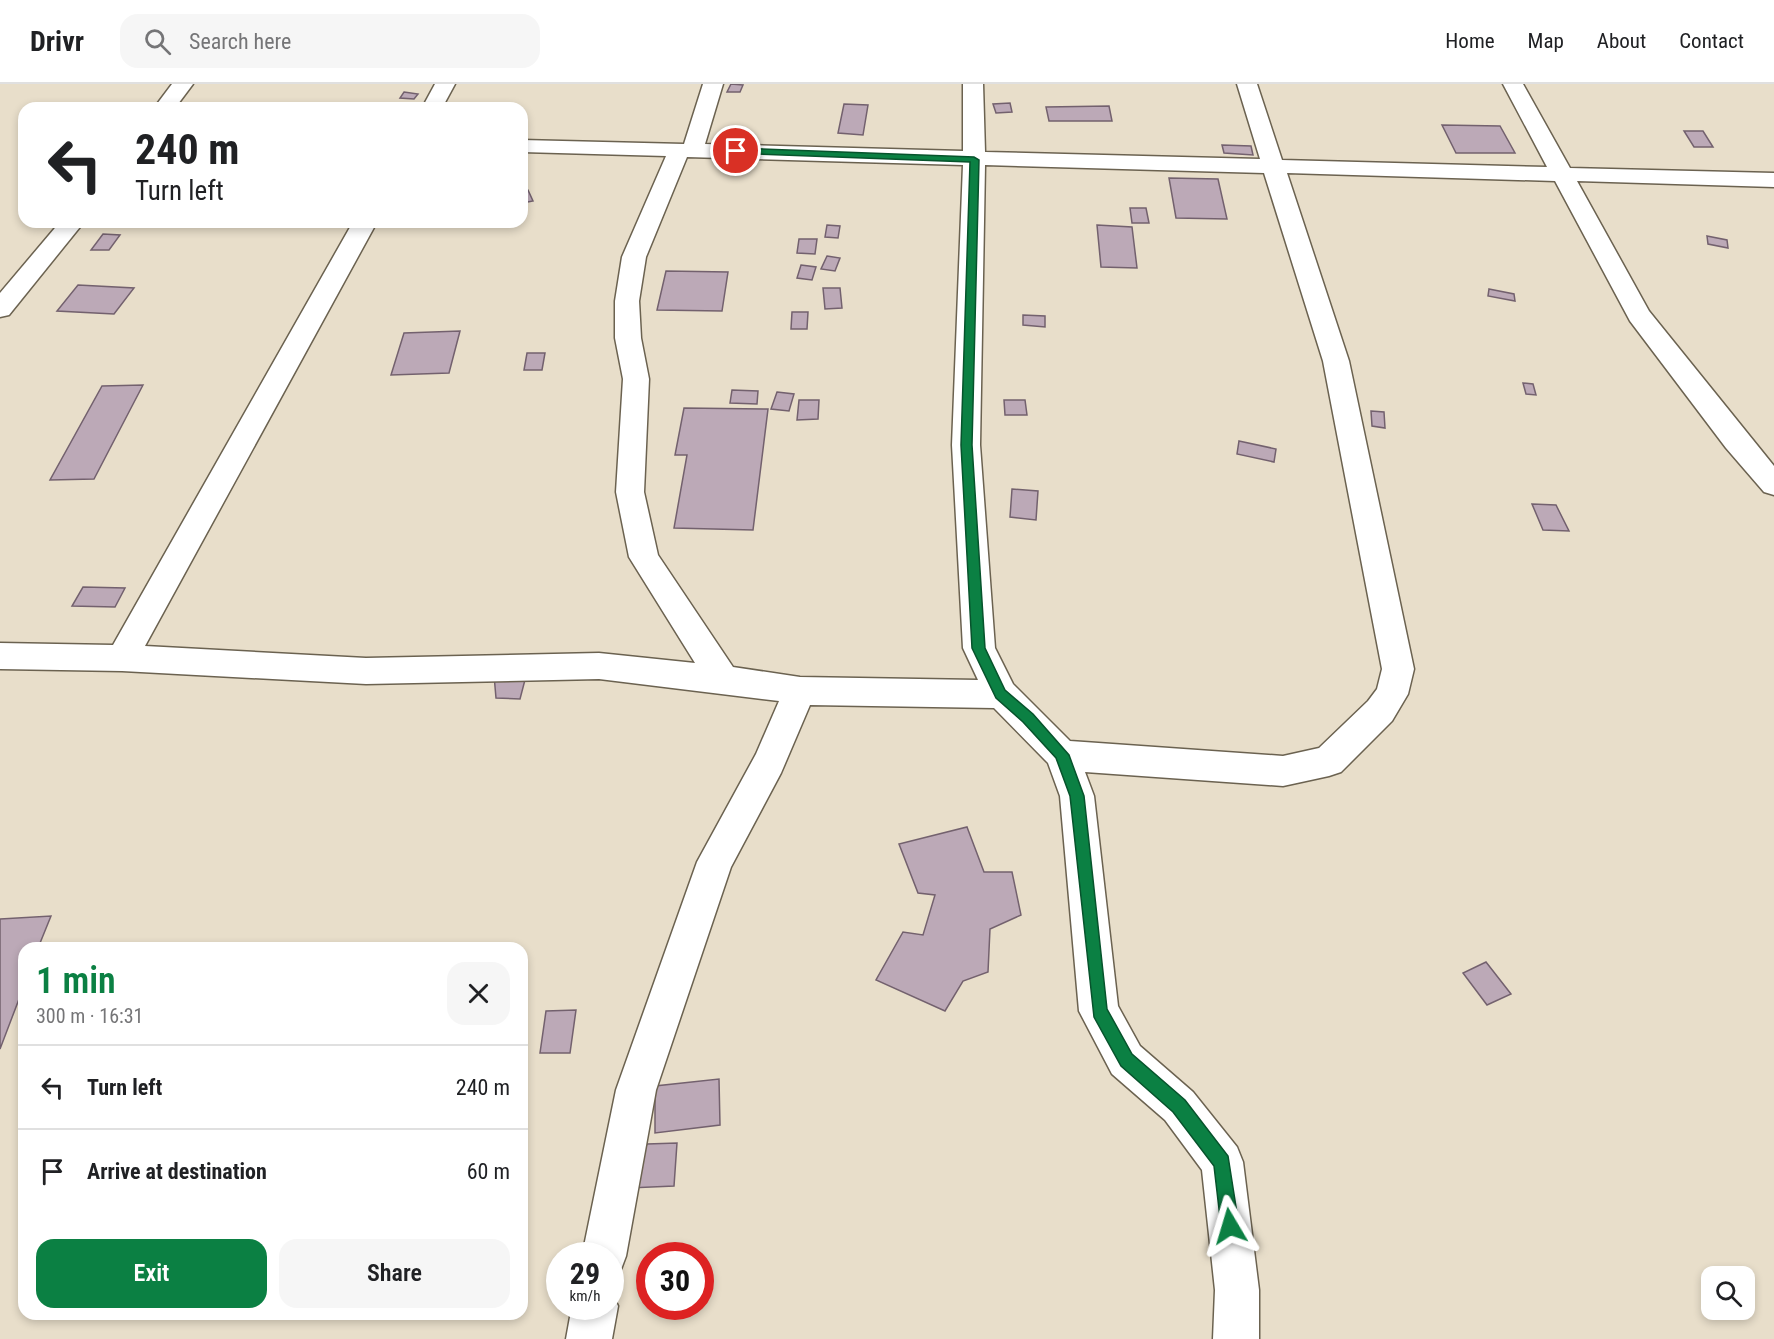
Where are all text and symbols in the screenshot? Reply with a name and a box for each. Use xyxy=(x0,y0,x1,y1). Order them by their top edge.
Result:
search box xyxy=(120,14,540,68)
text: Drivr xyxy=(30,25,84,58)
icon: search xyxy=(141,25,174,58)
text: Search here xyxy=(189,29,291,54)
text: Home xyxy=(1445,29,1495,53)
text: Map xyxy=(1528,29,1564,53)
text: About xyxy=(1597,29,1646,53)
text: Contact xyxy=(1679,29,1744,53)
text: 240 m xyxy=(135,125,240,174)
pin xyxy=(710,125,761,176)
icon: left xyxy=(36,126,114,204)
icon: arrive xyxy=(719,134,752,167)
text: Turn left xyxy=(135,175,224,207)
text: 1 min xyxy=(36,960,116,1002)
button: close xyxy=(447,962,510,1025)
text: 300 m · 16:31 xyxy=(36,1004,143,1028)
icon: left xyxy=(36,1071,69,1104)
text: Turn left xyxy=(87,1075,162,1100)
text: 240 m xyxy=(456,1075,510,1100)
icon: arrive xyxy=(36,1155,69,1188)
text: Arrive at destination xyxy=(87,1159,267,1184)
text: 60 m xyxy=(467,1159,510,1184)
position arrow xyxy=(1198,1194,1262,1258)
button: Exit xyxy=(36,1239,267,1308)
button: Share xyxy=(279,1239,510,1308)
speed limit sign: 30 xyxy=(636,1242,714,1320)
text: 29 xyxy=(570,1256,600,1291)
map controls xyxy=(1701,1266,1755,1320)
button: search xyxy=(1701,1266,1755,1320)
text: km/h xyxy=(570,1287,600,1305)

